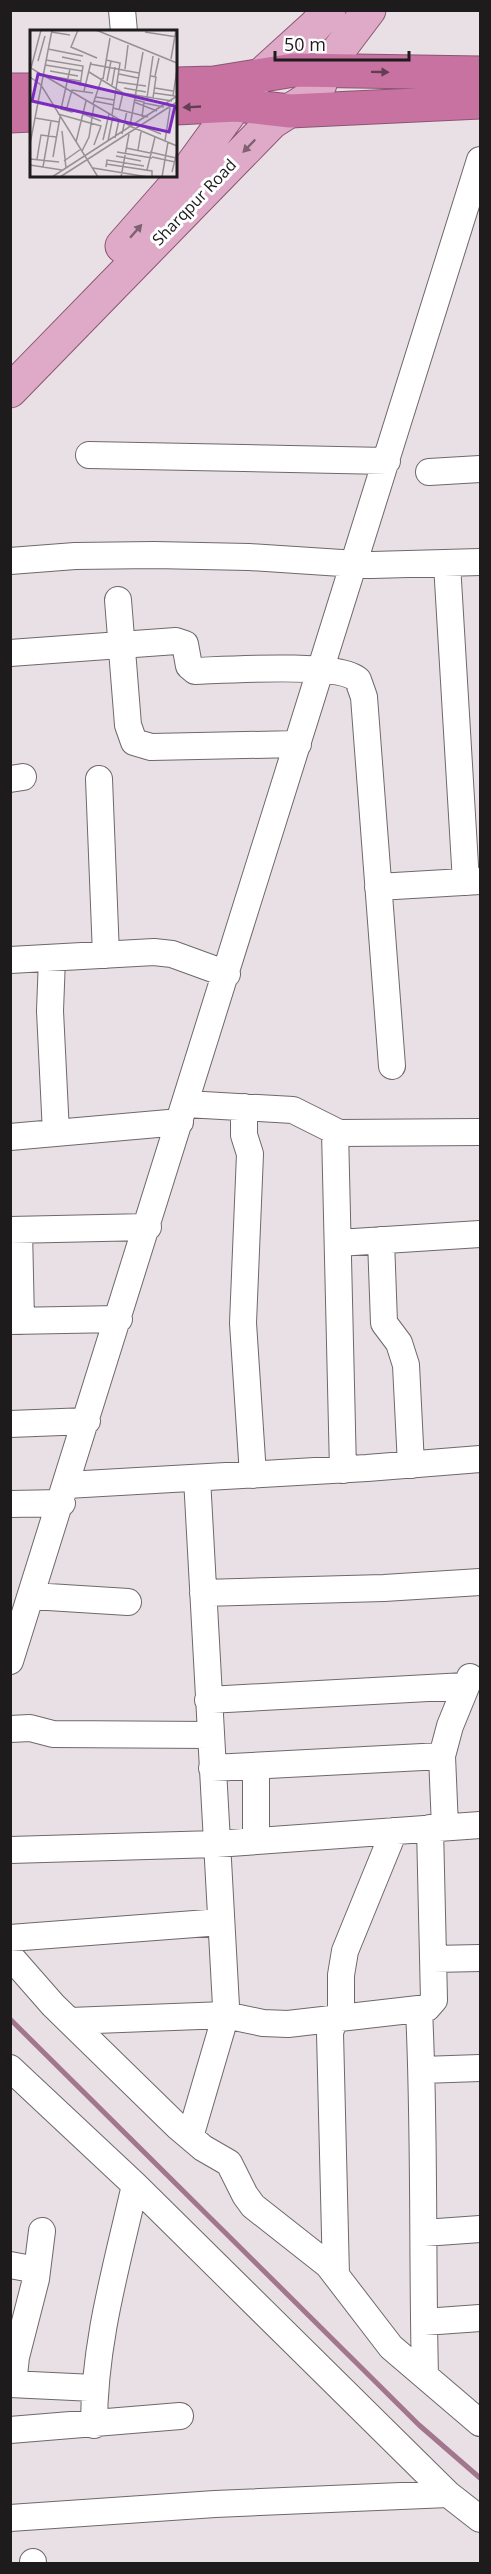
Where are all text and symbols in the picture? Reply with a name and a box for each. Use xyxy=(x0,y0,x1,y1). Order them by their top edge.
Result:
scale bar xyxy=(275,24,408,62)
inset map xyxy=(30,30,177,177)
text: 50 m xyxy=(284,32,326,56)
one-way arrow xyxy=(370,67,389,77)
one-way arrow xyxy=(182,102,201,111)
one-way arrow xyxy=(242,138,256,152)
street label: Sharqpur Road xyxy=(147,154,241,250)
one-way arrow xyxy=(129,224,142,239)

